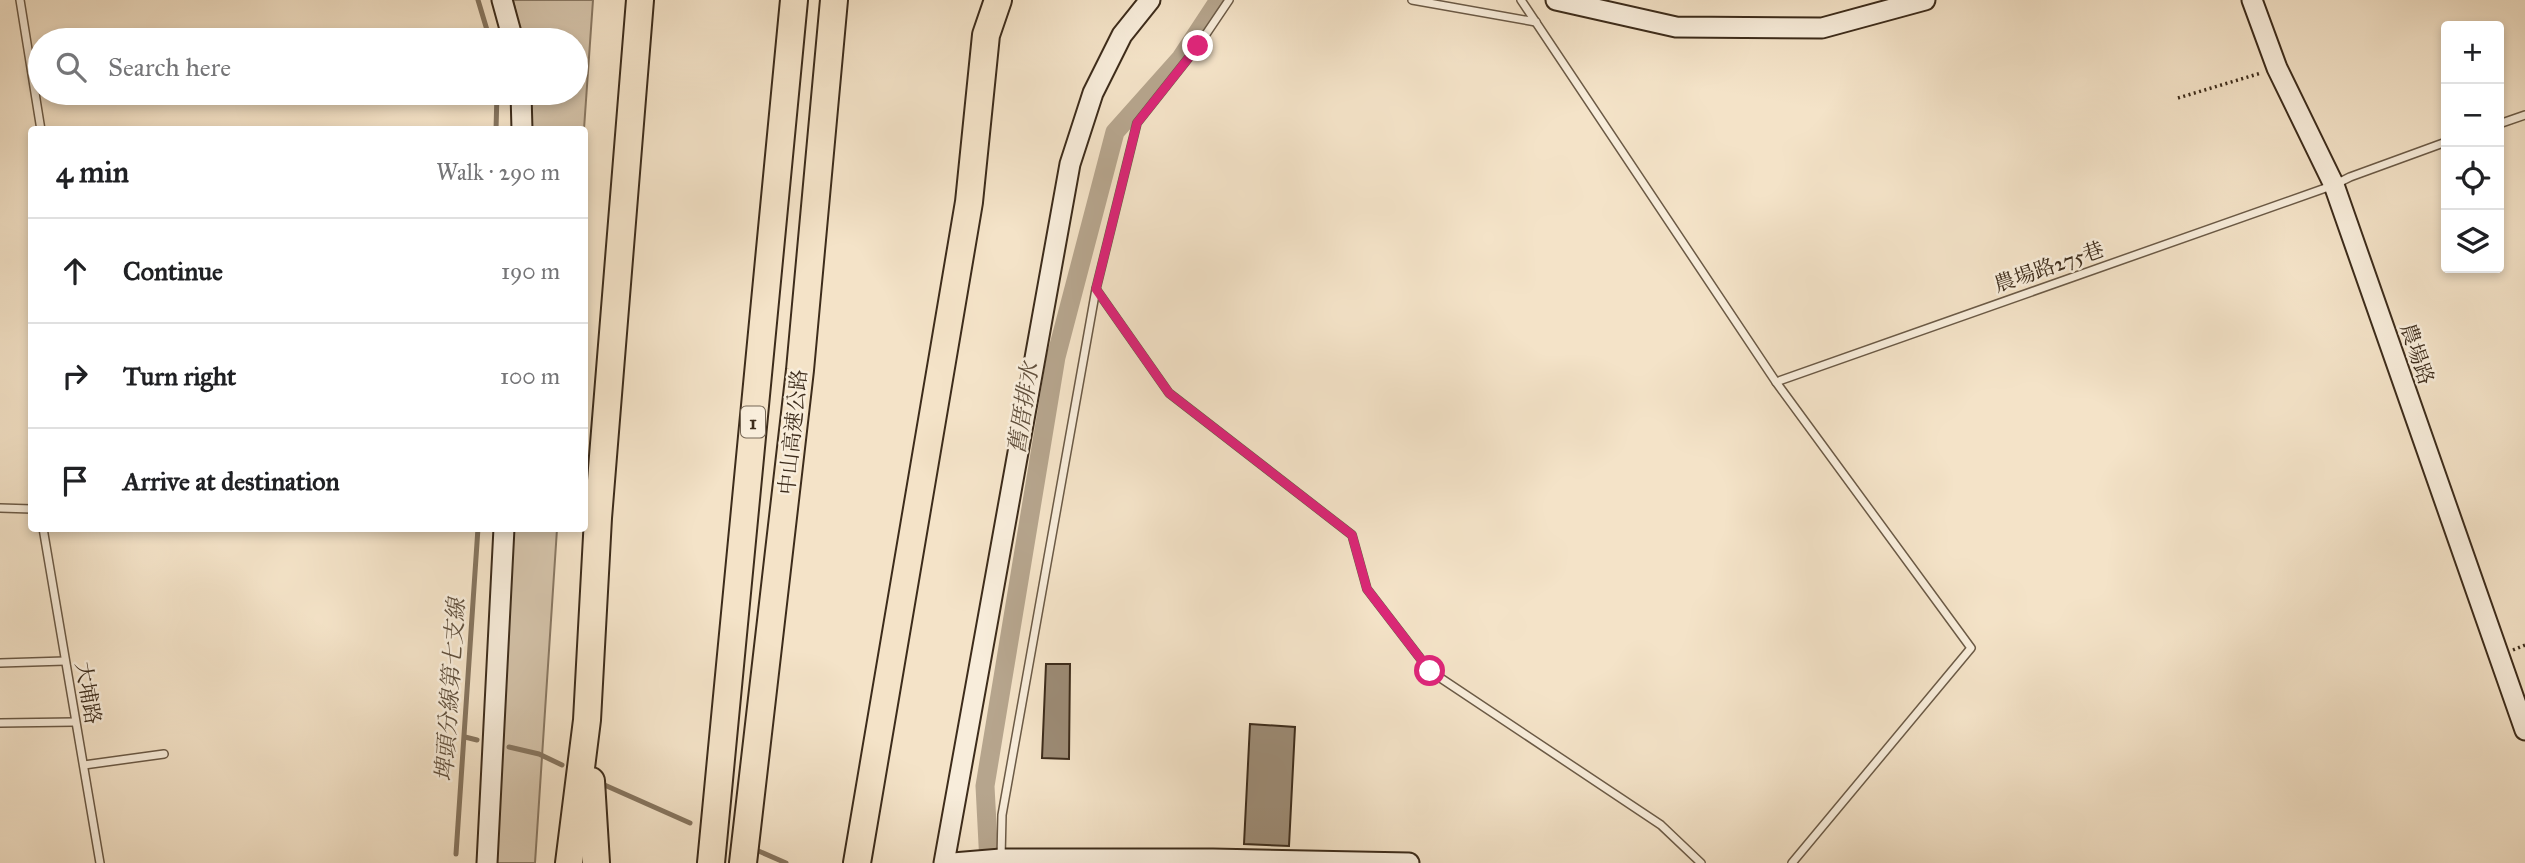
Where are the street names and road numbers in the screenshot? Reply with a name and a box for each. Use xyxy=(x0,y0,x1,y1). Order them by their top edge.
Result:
street label: 農場路275巷 xyxy=(1991,236,2107,298)
street label: 農場路 xyxy=(2394,320,2440,388)
street label: 中山高速公路 xyxy=(773,368,813,496)
road number: 1 xyxy=(741,406,765,438)
street label: 大埔路 xyxy=(70,660,106,726)

